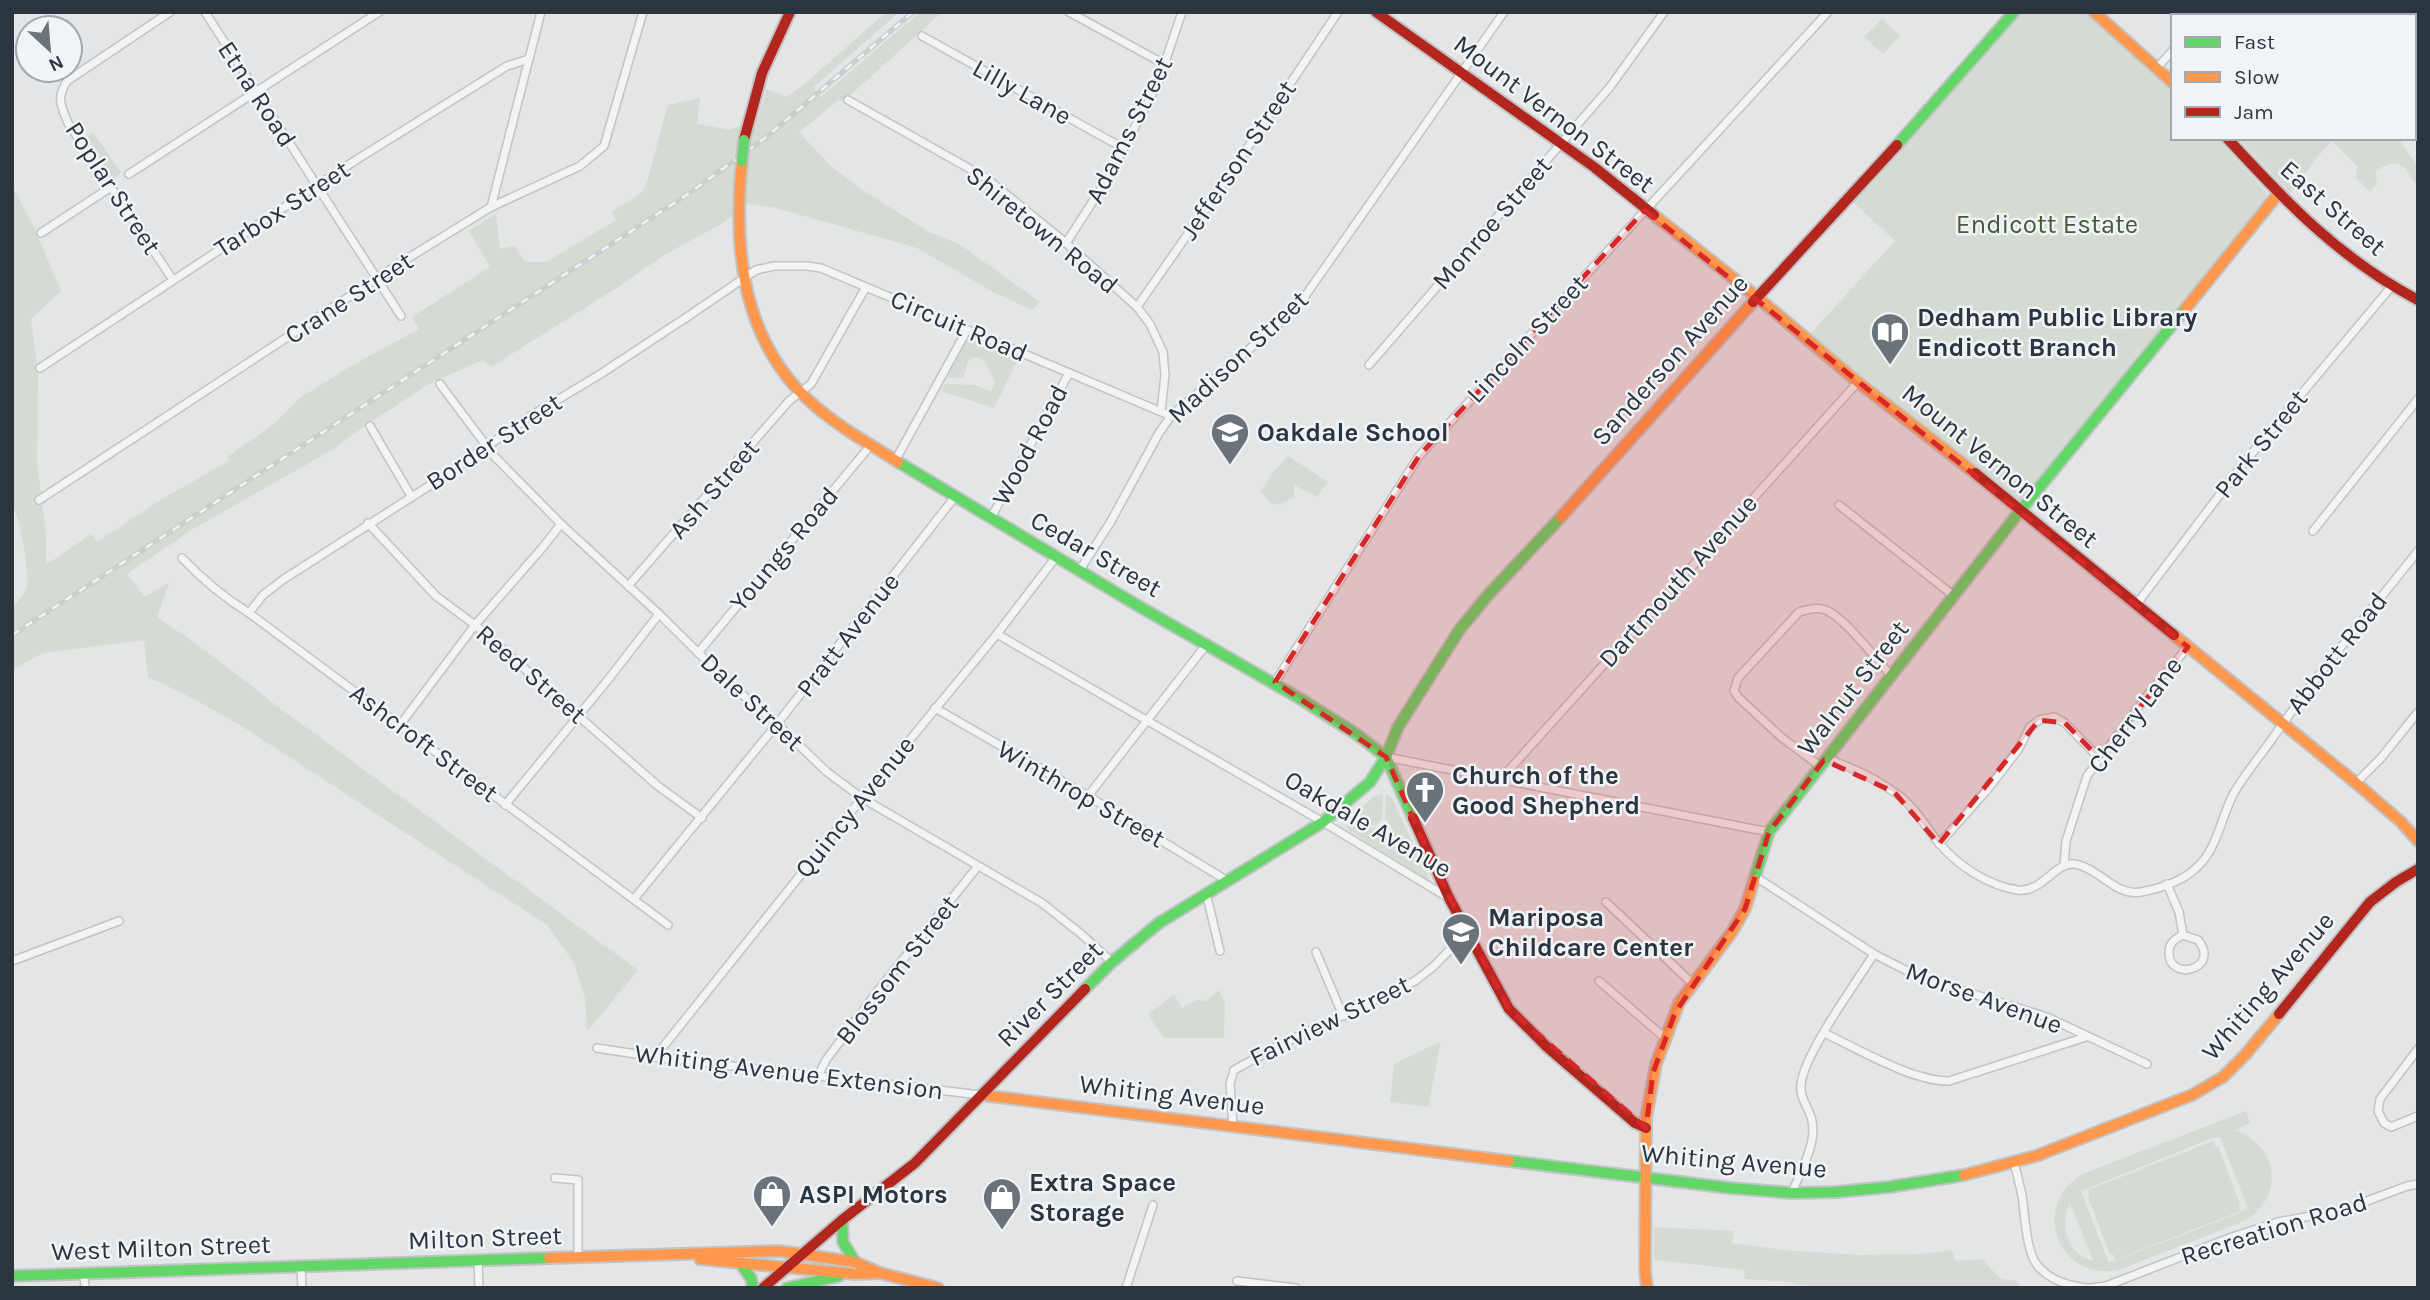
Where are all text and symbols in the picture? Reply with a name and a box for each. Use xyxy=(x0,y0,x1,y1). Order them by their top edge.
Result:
north arrow xyxy=(14,14,84,84)
legend xyxy=(2171,14,2416,140)
street label: Mount Vernon Street xyxy=(1448,28,1661,200)
text: Fast xyxy=(2234,30,2275,54)
street label: Etna Road xyxy=(211,35,303,153)
text: N xyxy=(45,51,67,76)
street label: Adams Street xyxy=(1079,51,1179,208)
street label: Lilly Lane xyxy=(967,52,1077,132)
text: Slow xyxy=(2234,65,2279,89)
street label: Jefferson Street xyxy=(1173,74,1303,246)
text: Jam xyxy=(2234,100,2274,124)
street label: Poplar Street xyxy=(59,116,168,261)
street label: Monroe Street xyxy=(1426,150,1558,296)
street label: Tarbox Street xyxy=(209,154,356,264)
street label: East Street xyxy=(2274,154,2392,262)
street label: Shiretown Road xyxy=(960,159,1124,301)
park label: Endicott Estate xyxy=(1956,209,2138,240)
street label: Crane Street xyxy=(279,245,419,351)
street label: Lincoln Street xyxy=(1460,268,1594,409)
street label: Sanderson Avenue xyxy=(1585,268,1755,452)
street label: Circuit Road xyxy=(886,283,1032,369)
street label: Madison Street xyxy=(1161,284,1315,430)
place label: Dedham Public Library Endicott Branch xyxy=(1917,302,2197,363)
library icon: Dedham Public Library Endicott Branch xyxy=(1869,311,1911,366)
street label: Mount Vernon Street xyxy=(1896,377,2104,555)
street label: Wood Road xyxy=(985,379,1075,511)
street label: Park Street xyxy=(2208,383,2314,504)
street label: Border Street xyxy=(420,387,568,497)
school or university icon: Oakdale School xyxy=(1209,411,1251,466)
place label: Oakdale School xyxy=(1257,417,1449,448)
street label: Ash Street xyxy=(662,433,766,545)
street label: Youngs Road xyxy=(723,481,845,617)
street label: Dartmouth Avenue xyxy=(1592,488,1764,674)
street label: Cedar Street xyxy=(1025,504,1167,604)
street label: Pratt Avenue xyxy=(790,567,906,703)
street label: Abbott Road xyxy=(2280,586,2394,720)
street label: Walnut Street xyxy=(1791,614,1915,762)
street label: Reed Street xyxy=(470,618,592,730)
street label: Dale Street xyxy=(694,646,810,758)
street label: Cherry Lane xyxy=(2081,651,2189,779)
street label: Ashcroft Street xyxy=(344,677,504,809)
street label: Quincy Avenue xyxy=(788,730,922,884)
street label: Winthrop Street xyxy=(992,733,1171,855)
place label: Church of the Good Shepherd xyxy=(1452,760,1640,821)
street label: Oakdale Avenue xyxy=(1279,764,1457,884)
church icon: Church of the Good Shepherd xyxy=(1404,769,1446,824)
street label: Blossom Street xyxy=(829,889,965,1051)
place label: Mariposa Childcare Center xyxy=(1488,902,1694,963)
street label: Whiting Avenue xyxy=(2195,906,2341,1066)
school or university icon: Mariposa Childcare Center xyxy=(1440,911,1482,966)
street label: River Street xyxy=(991,934,1110,1053)
street label: Morse Avenue xyxy=(1901,955,2067,1041)
street label: Fairview Street xyxy=(1245,969,1416,1073)
street label: Whiting Avenue Extension xyxy=(633,1038,945,1106)
street label: Whiting Avenue xyxy=(1078,1068,1266,1122)
street label: Whiting Avenue xyxy=(1640,1137,1828,1185)
place label: Extra Space Storage xyxy=(1029,1167,1176,1228)
shop icon: ASPI Motors xyxy=(751,1173,793,1228)
shop icon: Extra Space Storage xyxy=(981,1176,1023,1231)
place label: ASPI Motors xyxy=(799,1179,948,1210)
street label: Recreation Road xyxy=(2177,1186,2371,1272)
street label: Milton Street xyxy=(407,1220,563,1256)
street label: West Milton Street xyxy=(51,1229,272,1267)

